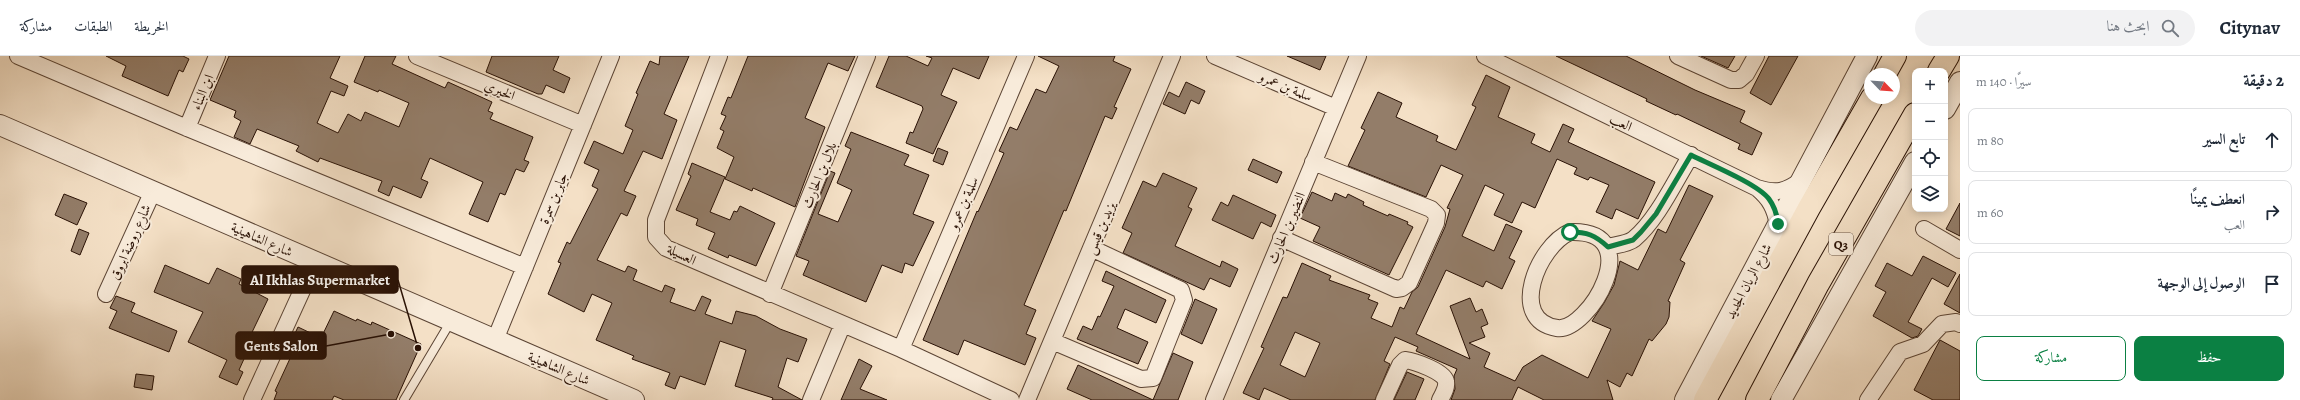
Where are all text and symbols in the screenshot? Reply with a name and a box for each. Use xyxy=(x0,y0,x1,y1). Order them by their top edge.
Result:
search box xyxy=(1915,10,2195,46)
text: Citynav xyxy=(2219,15,2280,41)
text: ابحث هنا xyxy=(2107,16,2149,36)
text: مشاركة xyxy=(20,17,52,36)
text: الطبقات xyxy=(74,17,112,36)
text: الخريطة xyxy=(134,17,168,36)
icon: search xyxy=(2159,17,2181,39)
street label: سلمة بن عمرو xyxy=(1254,66,1315,106)
north arrow xyxy=(1864,68,1900,104)
map controls xyxy=(1912,68,1948,212)
button: + xyxy=(1912,68,1948,104)
text: 2 دقيقة xyxy=(2243,69,2284,92)
street label: ابن البناء xyxy=(186,71,218,113)
text: سيرًا · 140 m xyxy=(1976,73,2032,90)
street label: الخيري xyxy=(481,76,518,107)
button: − xyxy=(1912,104,1948,140)
street label: العب xyxy=(1606,109,1635,136)
text: تابع السير xyxy=(2203,129,2245,149)
icon: ahead xyxy=(2261,129,2283,151)
text: 80 m xyxy=(1977,132,2004,149)
street label: بلال بن الحارث xyxy=(797,139,842,211)
button: locate xyxy=(1912,140,1948,176)
street label: جابر بن سمرة xyxy=(535,170,572,227)
street label: سلمة بن عمرو xyxy=(943,174,983,235)
button: layers xyxy=(1912,176,1948,212)
street label: النضير بن الحارث xyxy=(1263,189,1310,267)
text: انعطف يمينًا xyxy=(2190,189,2245,209)
street label: يزيد بن قيس xyxy=(1081,197,1121,257)
street label: شارع روضة ابروق xyxy=(105,201,157,284)
icon: right xyxy=(2261,201,2283,223)
text: 60 m xyxy=(1977,204,2003,221)
route end xyxy=(1769,215,1787,233)
text: العب xyxy=(2224,216,2245,233)
street label: شارع الشاهينية xyxy=(227,217,296,263)
route start xyxy=(1561,223,1579,241)
road number: Q3 xyxy=(1829,233,1853,255)
street label: العسيلة xyxy=(663,239,700,270)
street label: شارع الريان الجديد xyxy=(1721,240,1778,323)
callout: Al Ikhlas Supermarket xyxy=(242,266,398,293)
text: Al Ikhlas Supermarket xyxy=(249,270,390,290)
text: الوصول إلى الوجهة xyxy=(2158,273,2245,293)
icon: arrive xyxy=(2261,273,2283,295)
callout: Gents Salon xyxy=(236,332,326,359)
text: Gents Salon xyxy=(244,336,318,356)
button: مشاركة xyxy=(1976,336,2126,381)
button: حفظ xyxy=(2134,336,2284,381)
street label: شارع الشاهينية xyxy=(524,347,593,392)

